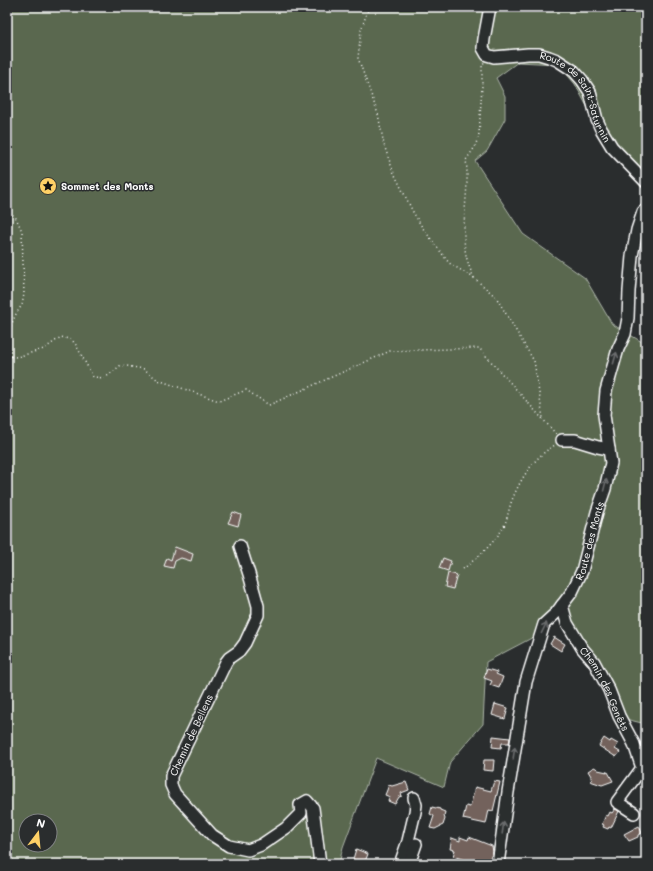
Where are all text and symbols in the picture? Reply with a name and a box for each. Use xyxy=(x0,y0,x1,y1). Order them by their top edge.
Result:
street label: Route de Saint-Saturnin xyxy=(538,48,614,145)
place icon: Sommet des Monts xyxy=(38,176,58,196)
place label: Sommet des Monts xyxy=(61,179,154,193)
one-way arrow xyxy=(612,351,619,364)
one-way arrow xyxy=(602,479,610,492)
street label: Route des Monts xyxy=(572,499,607,582)
one-way arrow xyxy=(541,622,548,634)
street label: Chemin des Genêts xyxy=(577,644,633,734)
street label: Chemin de Bellens xyxy=(166,692,216,778)
one-way arrow xyxy=(510,747,518,760)
north arrow xyxy=(18,813,58,853)
text: N xyxy=(35,815,47,831)
one-way arrow xyxy=(499,822,507,835)

